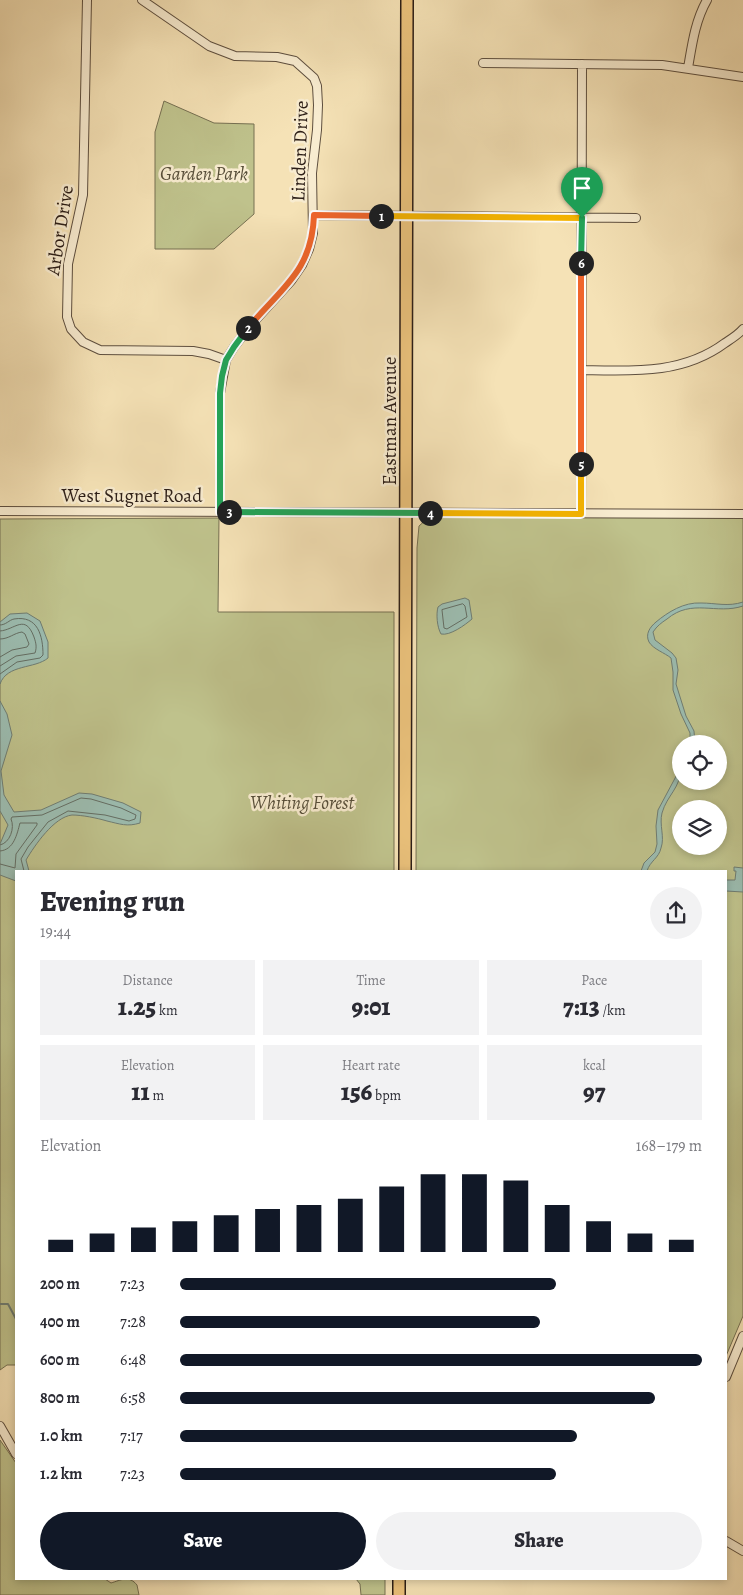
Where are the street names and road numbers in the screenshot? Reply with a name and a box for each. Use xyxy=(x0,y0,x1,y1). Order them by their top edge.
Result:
street label: Linden Drive xyxy=(285,100,315,202)
street label: Arbor Drive xyxy=(40,183,80,278)
street label: Eastman Avenue xyxy=(377,356,403,486)
street label: West Sugnet Road xyxy=(61,483,203,509)

